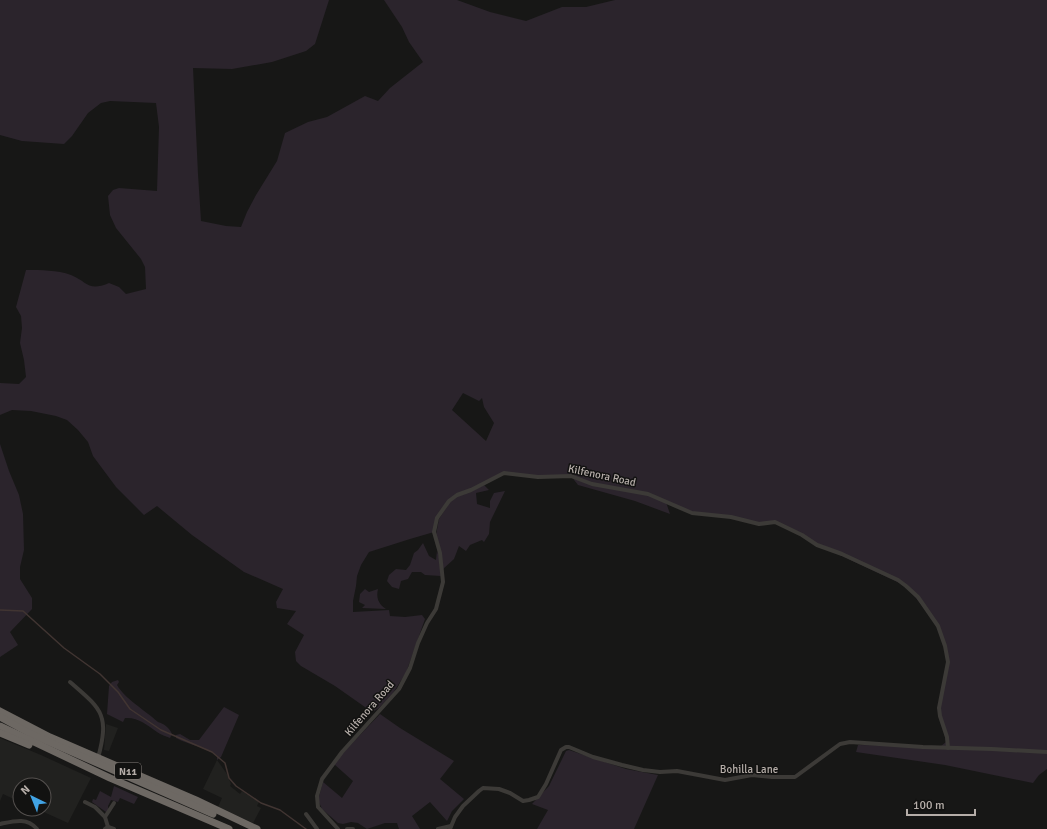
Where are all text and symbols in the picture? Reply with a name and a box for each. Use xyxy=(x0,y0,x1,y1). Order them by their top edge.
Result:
street label: Kilfenora Road xyxy=(567,462,637,489)
street label: Kilfenora Road xyxy=(342,678,397,739)
road number: N11 xyxy=(115,763,141,779)
street label: Bohilla Lane xyxy=(720,763,778,776)
north arrow xyxy=(12,777,52,817)
text: N xyxy=(18,783,33,797)
scale bar xyxy=(907,791,975,817)
text: 100 m xyxy=(913,798,945,813)

